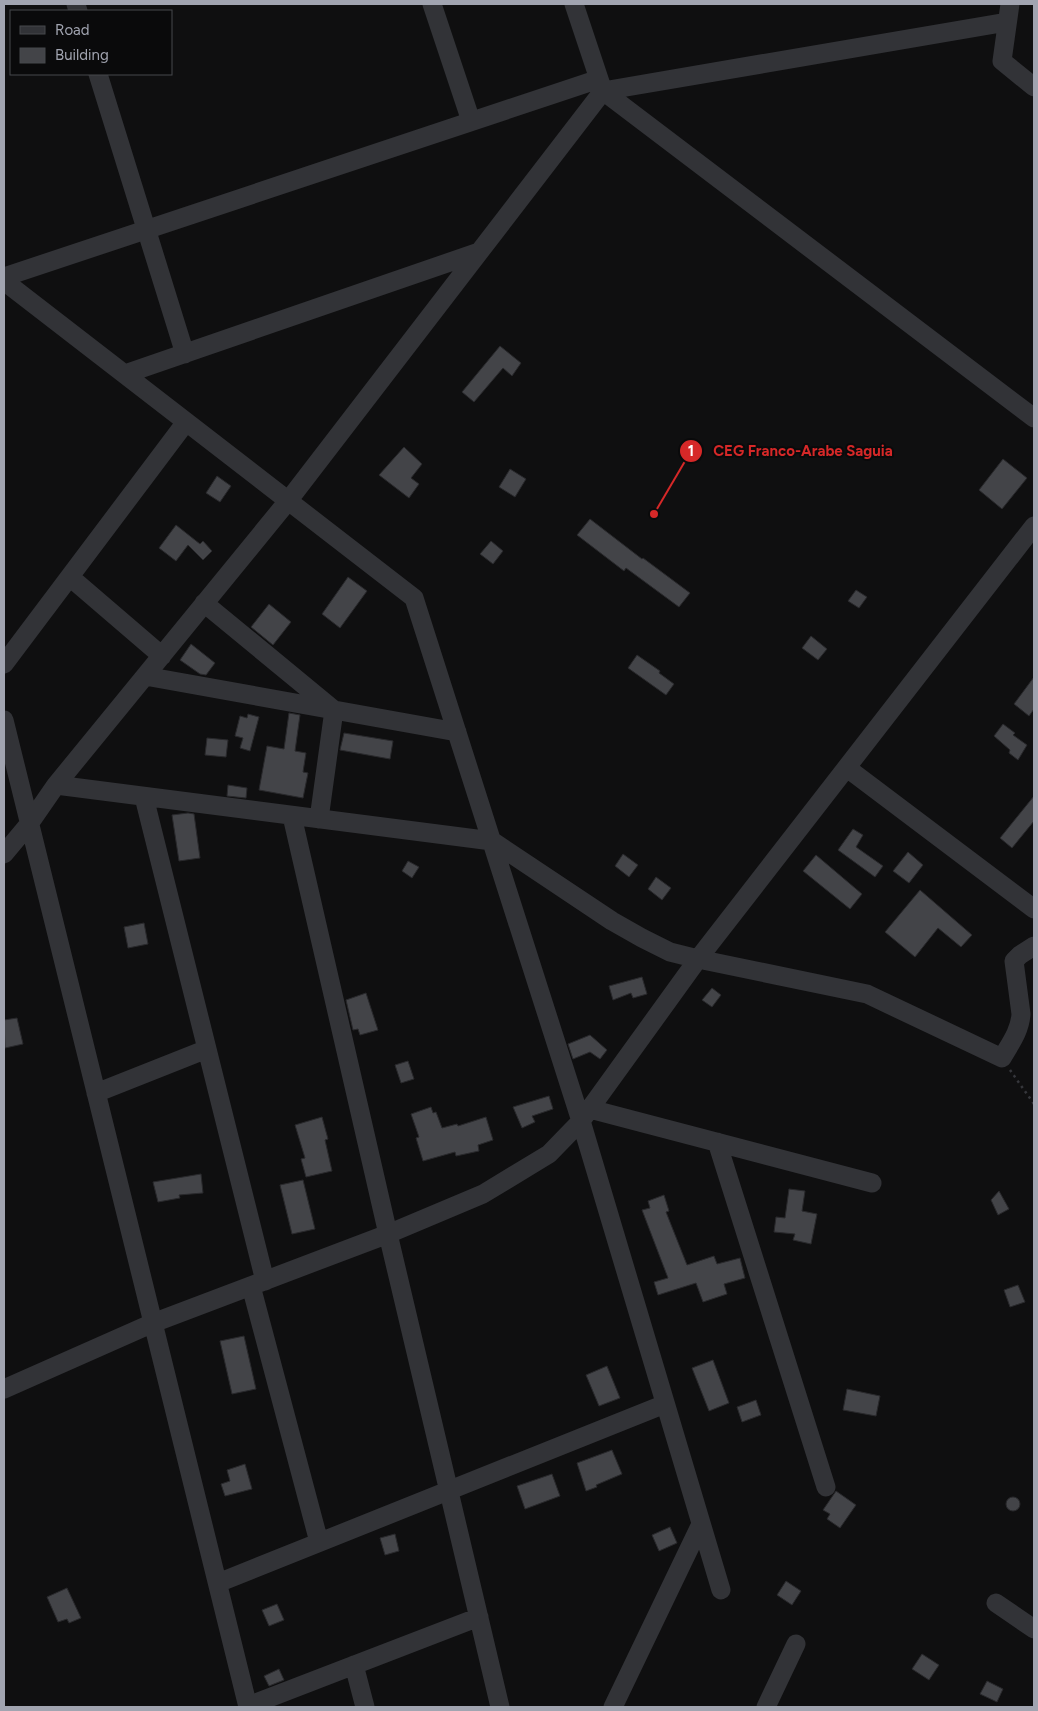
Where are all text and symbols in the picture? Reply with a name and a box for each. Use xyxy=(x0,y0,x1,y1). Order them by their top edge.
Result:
legend xyxy=(10,10,172,75)
text: Road xyxy=(55,21,90,39)
text: Building xyxy=(55,46,109,64)
callout: CEG Franco-Arabe Saguia xyxy=(678,436,903,466)
text: 1 xyxy=(688,442,694,460)
text: CEG Franco-Arabe Saguia xyxy=(713,442,893,460)

